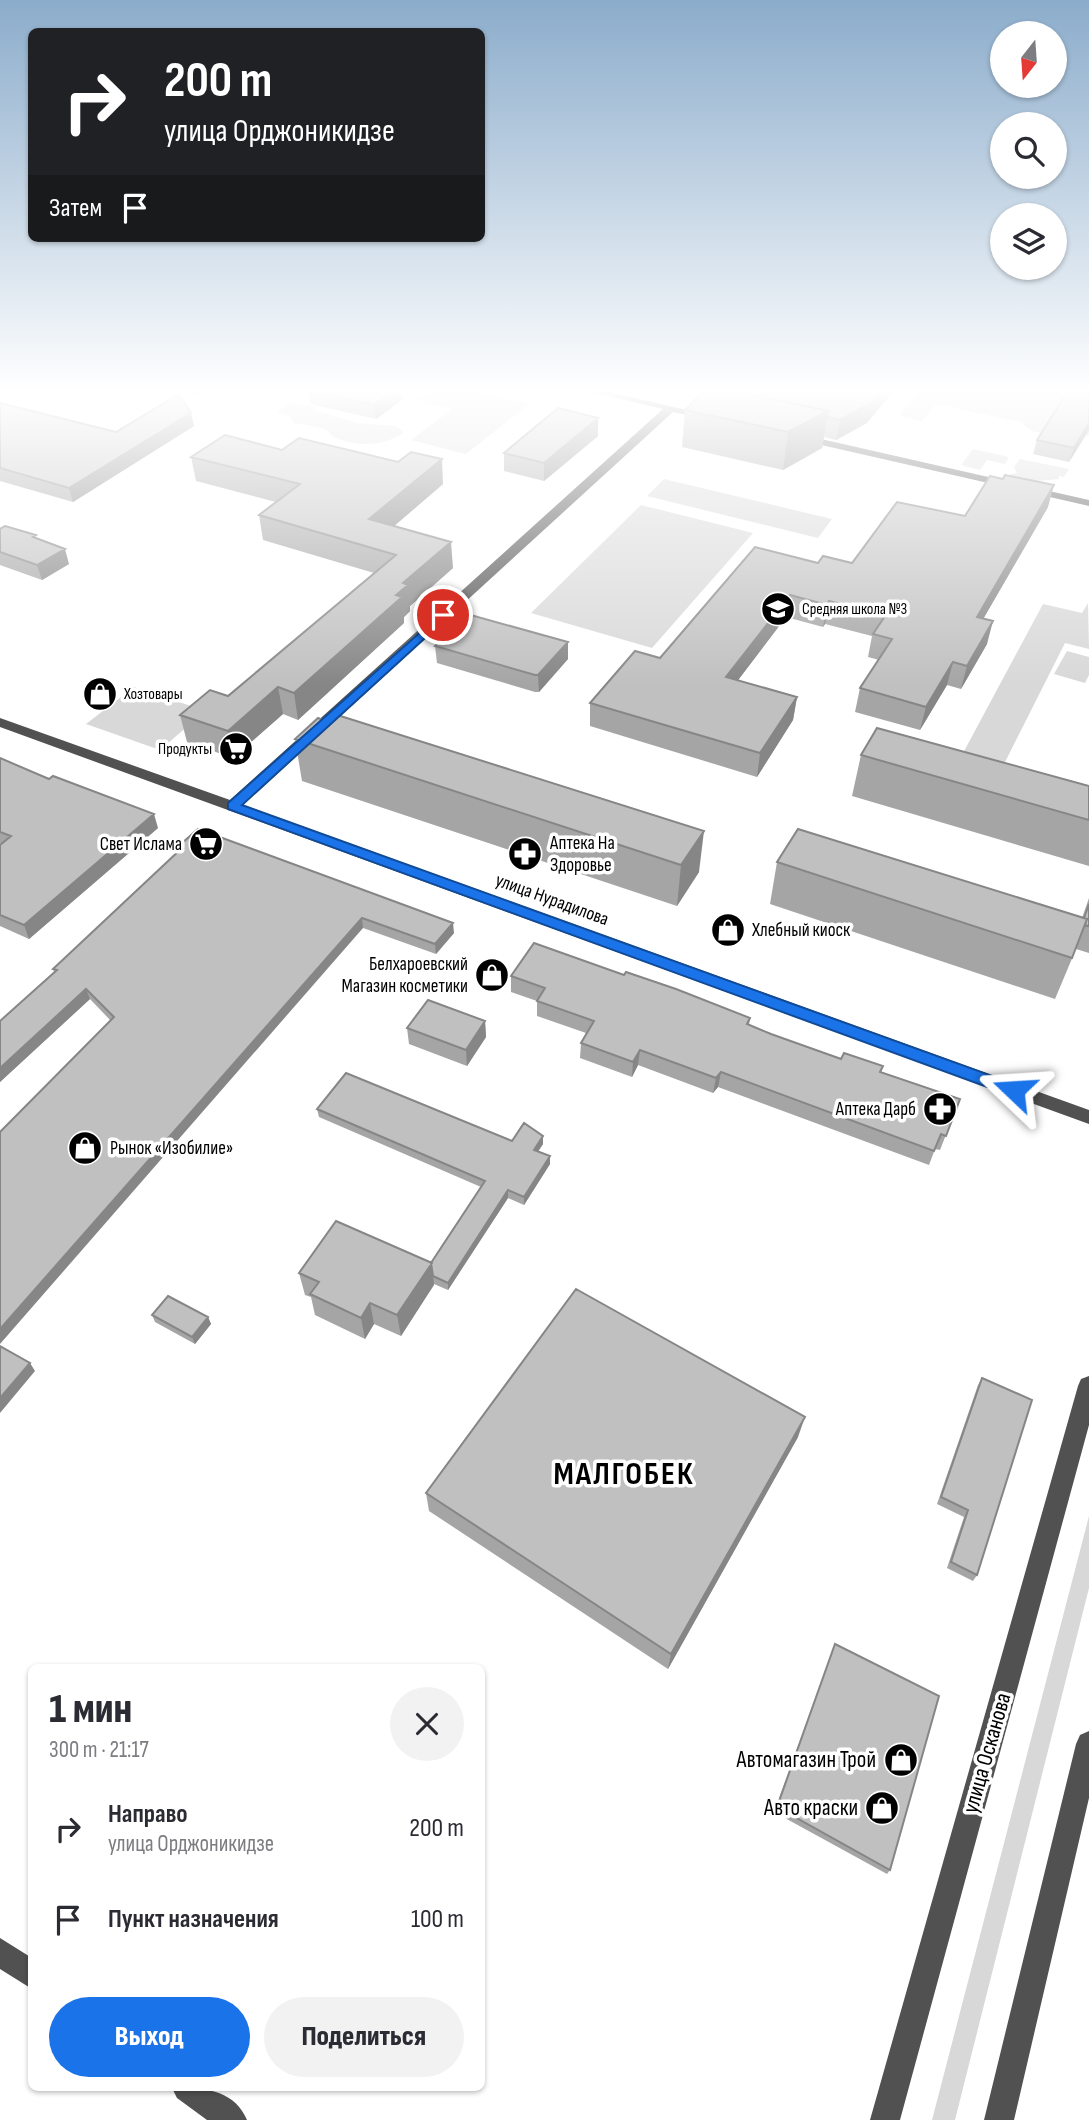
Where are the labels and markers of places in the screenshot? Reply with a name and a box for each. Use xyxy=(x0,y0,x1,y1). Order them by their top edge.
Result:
pin xyxy=(413,585,473,645)
school or university icon: Средняя школа №3 xyxy=(759,590,797,628)
place label: Средняя школа №3 xyxy=(802,600,907,619)
shop icon: Хозтовары xyxy=(81,675,119,713)
place label: Хозтовары xyxy=(123,685,183,704)
supermarket icon: Продукты xyxy=(217,730,255,768)
place label: Продукты xyxy=(158,740,212,759)
supermarket icon: Свет Ислама xyxy=(187,825,225,863)
place label: Аптека На Здоровье xyxy=(549,832,615,877)
place label: Свет Ислама xyxy=(100,833,182,856)
pharmacy icon: Аптека На Здоровье xyxy=(506,835,544,873)
shop icon: Хлебный киоск xyxy=(709,911,747,949)
place label: Хлебный киоск xyxy=(751,919,851,942)
place label: Белхароевский Магазин косметики xyxy=(342,953,468,998)
shop icon: Белхароевский Магазин косметики xyxy=(473,956,511,994)
pharmacy icon: Аптека Дарб xyxy=(921,1090,959,1128)
place label: Аптека Дарб xyxy=(835,1098,916,1121)
shop icon: Рынок «Изобилие» xyxy=(66,1129,104,1167)
place label: Рынок «Изобилие» xyxy=(110,1137,233,1160)
shop icon: Автомагазин Трой xyxy=(882,1741,920,1779)
place label: Автомагазин Трой xyxy=(735,1746,876,1774)
shop icon: Авто краски xyxy=(863,1789,901,1827)
place label: Авто краски xyxy=(763,1794,858,1822)

